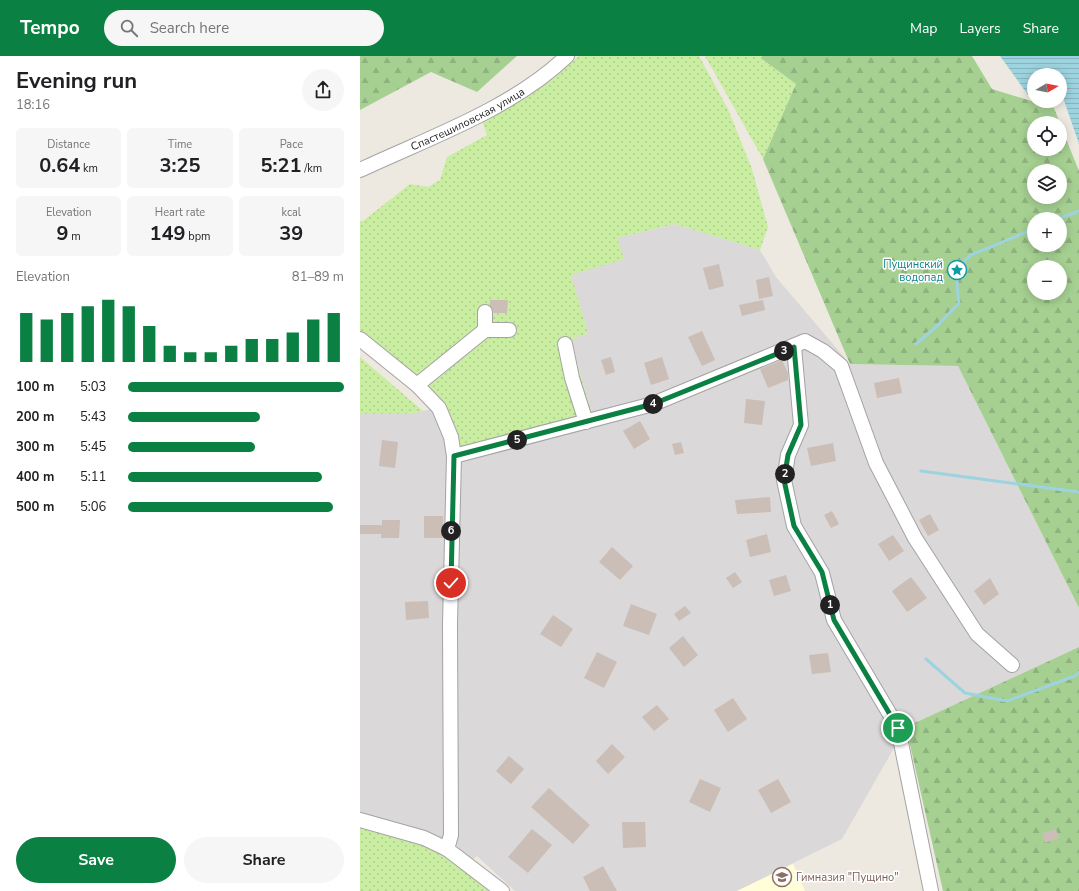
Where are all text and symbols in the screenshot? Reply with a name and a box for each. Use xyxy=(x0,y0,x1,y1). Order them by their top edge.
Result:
search box xyxy=(104,10,384,46)
text: Tempo xyxy=(20,15,80,41)
icon: search xyxy=(118,17,140,39)
text: Search here xyxy=(150,18,229,38)
text: Map xyxy=(910,19,937,38)
text: Layers xyxy=(959,19,1001,38)
text: Share xyxy=(1023,19,1059,38)
text: Evening run xyxy=(16,66,137,96)
north arrow xyxy=(1027,68,1067,108)
map controls xyxy=(1027,68,1067,300)
button: share xyxy=(302,69,344,111)
street label: Спастешиловская улица xyxy=(408,84,528,154)
text: 18:16 xyxy=(16,96,50,114)
button: locate xyxy=(1027,116,1067,156)
text: Distance xyxy=(47,137,90,152)
text: Time xyxy=(168,137,192,152)
text: Pace xyxy=(280,137,303,152)
text: 0.64 xyxy=(39,152,80,179)
text: 3:25 xyxy=(160,152,200,179)
text: 5:21 xyxy=(260,152,301,179)
text: km xyxy=(80,161,98,176)
text: /km xyxy=(301,161,322,176)
button: layers xyxy=(1027,164,1067,204)
text: Elevation xyxy=(46,205,91,220)
text: Heart rate xyxy=(155,205,205,220)
text: kcal xyxy=(282,205,301,220)
button: + xyxy=(1027,212,1067,252)
text: 9 xyxy=(57,220,69,247)
text: 149 xyxy=(149,220,185,247)
text: 39 xyxy=(279,220,303,247)
text: m xyxy=(69,229,81,244)
text: bpm xyxy=(185,229,211,244)
place label: Пущинский водопад xyxy=(883,257,943,285)
place icon: Пущинский водопад xyxy=(946,259,968,281)
button: − xyxy=(1027,260,1067,300)
text: Elevation xyxy=(16,268,70,286)
text: 81–89 m xyxy=(292,268,344,286)
pin: 3 xyxy=(774,341,794,361)
text: 3 xyxy=(781,343,787,358)
text: 100 m xyxy=(16,378,54,396)
text: 5:03 xyxy=(80,378,106,396)
pin: 4 xyxy=(643,394,663,414)
text: 4 xyxy=(650,396,656,411)
text: 200 m xyxy=(16,408,54,426)
text: 5:43 xyxy=(80,408,106,426)
pin: 5 xyxy=(507,430,527,450)
text: 5 xyxy=(514,432,520,447)
text: 300 m xyxy=(16,438,54,456)
text: 5:45 xyxy=(80,438,106,456)
pin: 2 xyxy=(775,464,795,484)
text: 2 xyxy=(782,466,788,481)
text: 400 m xyxy=(16,468,54,486)
text: 5:11 xyxy=(80,468,106,486)
text: 500 m xyxy=(16,498,54,516)
text: 5:06 xyxy=(80,498,106,516)
pin: 6 xyxy=(441,521,461,541)
text: 6 xyxy=(448,523,454,538)
pin xyxy=(434,566,468,600)
icon: check xyxy=(440,572,462,594)
pin: 1 xyxy=(820,595,840,615)
text: 1 xyxy=(827,597,833,612)
pin xyxy=(881,711,915,745)
icon: arrive xyxy=(887,717,909,739)
button: Save xyxy=(16,837,176,883)
button: Share xyxy=(184,837,344,883)
school or university icon: Гимназия "Пущино" xyxy=(771,866,793,888)
place label: Гимназия "Пущино" xyxy=(796,870,899,885)

